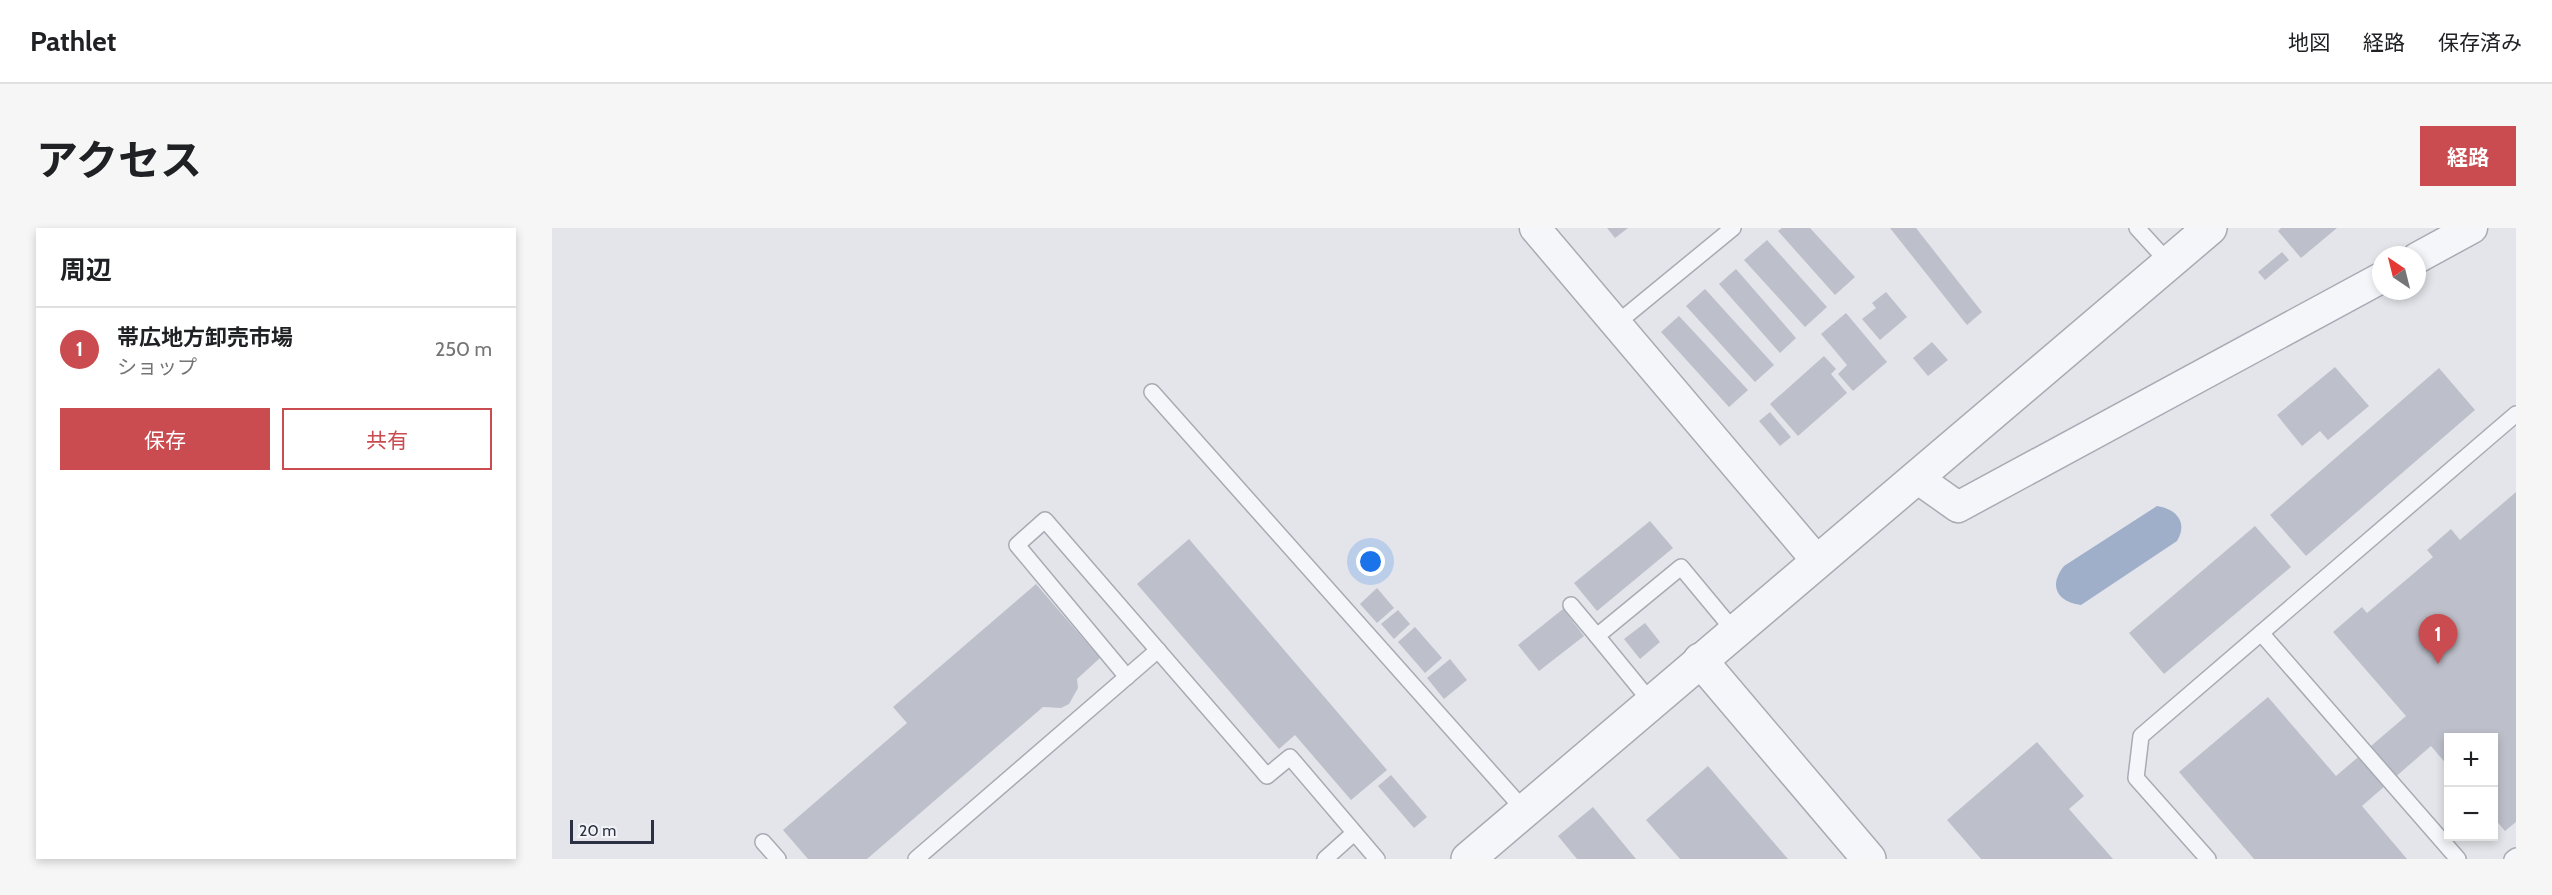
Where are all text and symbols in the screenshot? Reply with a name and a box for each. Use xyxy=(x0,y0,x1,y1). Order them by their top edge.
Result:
text: Pathlet xyxy=(30,24,116,58)
text: 地図 xyxy=(2288,30,2330,55)
text: 経路 xyxy=(2363,30,2405,55)
text: 保存済み xyxy=(2438,30,2522,55)
button: 経路 xyxy=(2420,126,2516,186)
text: アクセス xyxy=(36,134,202,186)
north arrow xyxy=(2372,246,2426,300)
text: 周辺 xyxy=(60,254,112,286)
text: 帯広地方卸売市場 xyxy=(117,324,293,351)
text: 1 xyxy=(76,337,83,361)
text: 250 m xyxy=(435,337,492,361)
text: ショップ xyxy=(117,355,197,379)
button: 保存 xyxy=(60,408,270,470)
button: 共有 xyxy=(282,408,492,470)
your location xyxy=(1356,547,1385,576)
pin: 1 xyxy=(2418,614,2458,664)
map controls xyxy=(2444,733,2498,841)
button: + xyxy=(2444,733,2498,787)
button: − xyxy=(2444,787,2498,841)
scale bar xyxy=(570,817,654,844)
text: 20 m xyxy=(579,821,616,840)

